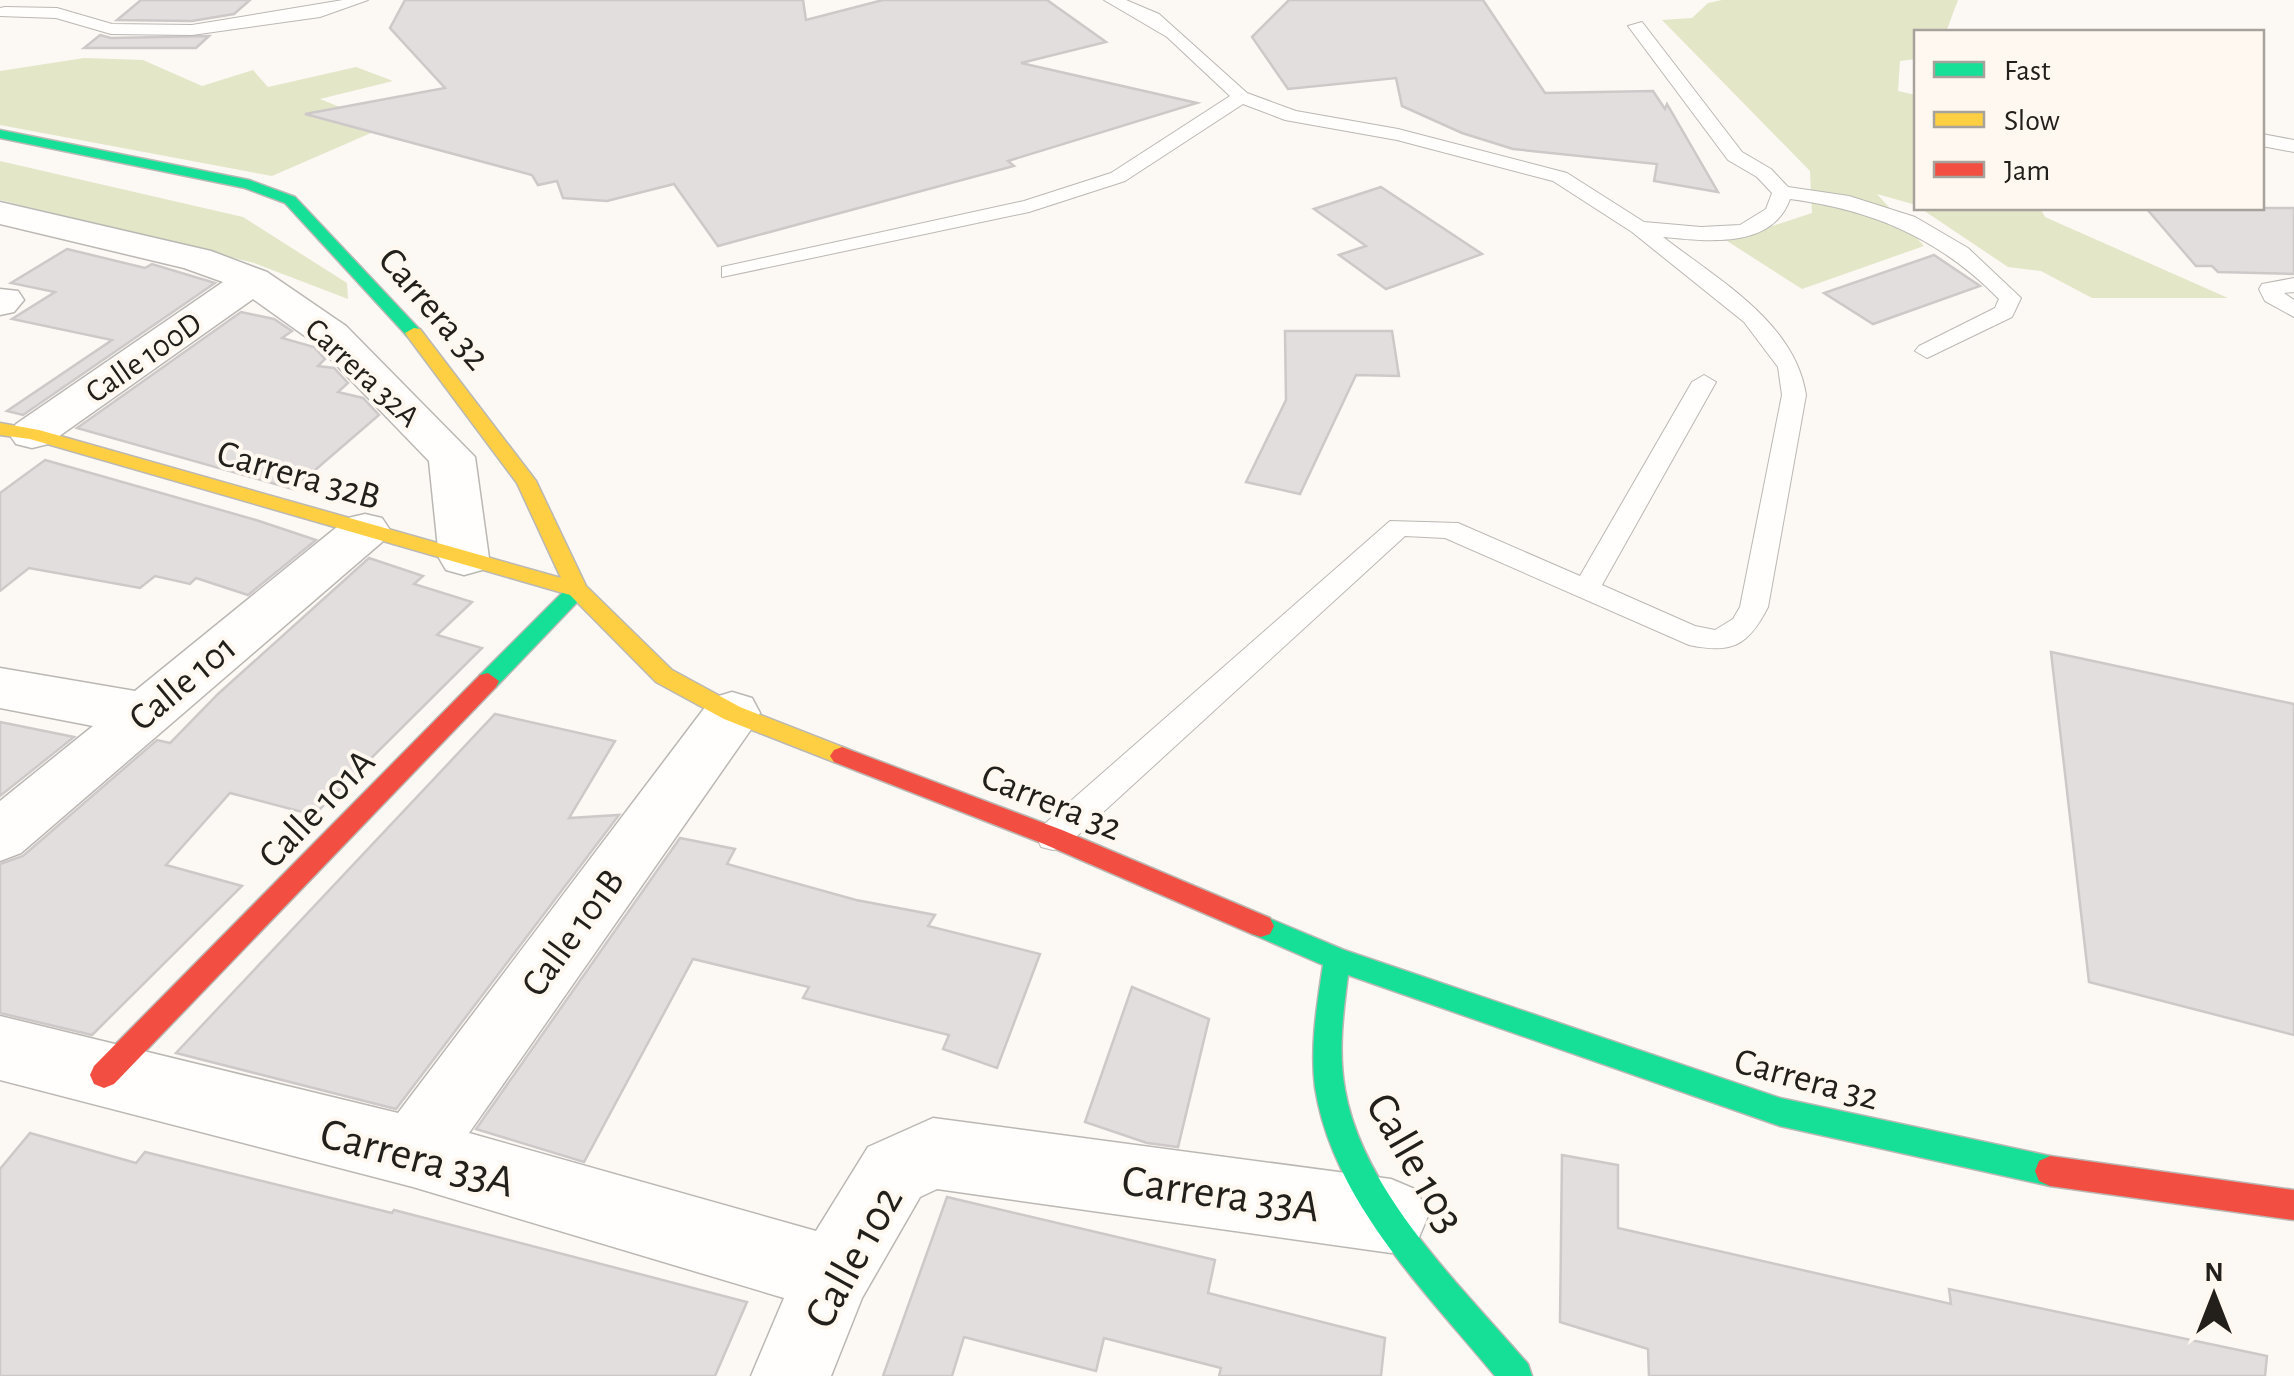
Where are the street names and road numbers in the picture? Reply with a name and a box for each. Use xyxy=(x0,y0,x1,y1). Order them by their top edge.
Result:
street label: Carrera 32 xyxy=(371,241,496,377)
street label: Calle 100D xyxy=(80,307,207,409)
street label: Carrera 32A xyxy=(299,312,425,433)
street label: Carrera 32B xyxy=(212,434,384,517)
street label: Calle 101 xyxy=(123,628,244,739)
street label: Calle 101A xyxy=(252,743,383,876)
street label: Carrera 32 xyxy=(976,758,1127,848)
street label: Calle 101B xyxy=(515,863,632,1004)
street label: Carrera 32 xyxy=(1730,1042,1883,1117)
street label: Calle 103 xyxy=(1357,1086,1472,1240)
street label: Carrera 33A xyxy=(315,1111,519,1206)
street label: Carrera 33A xyxy=(1119,1158,1322,1231)
street label: Calle 102 xyxy=(797,1179,911,1336)

